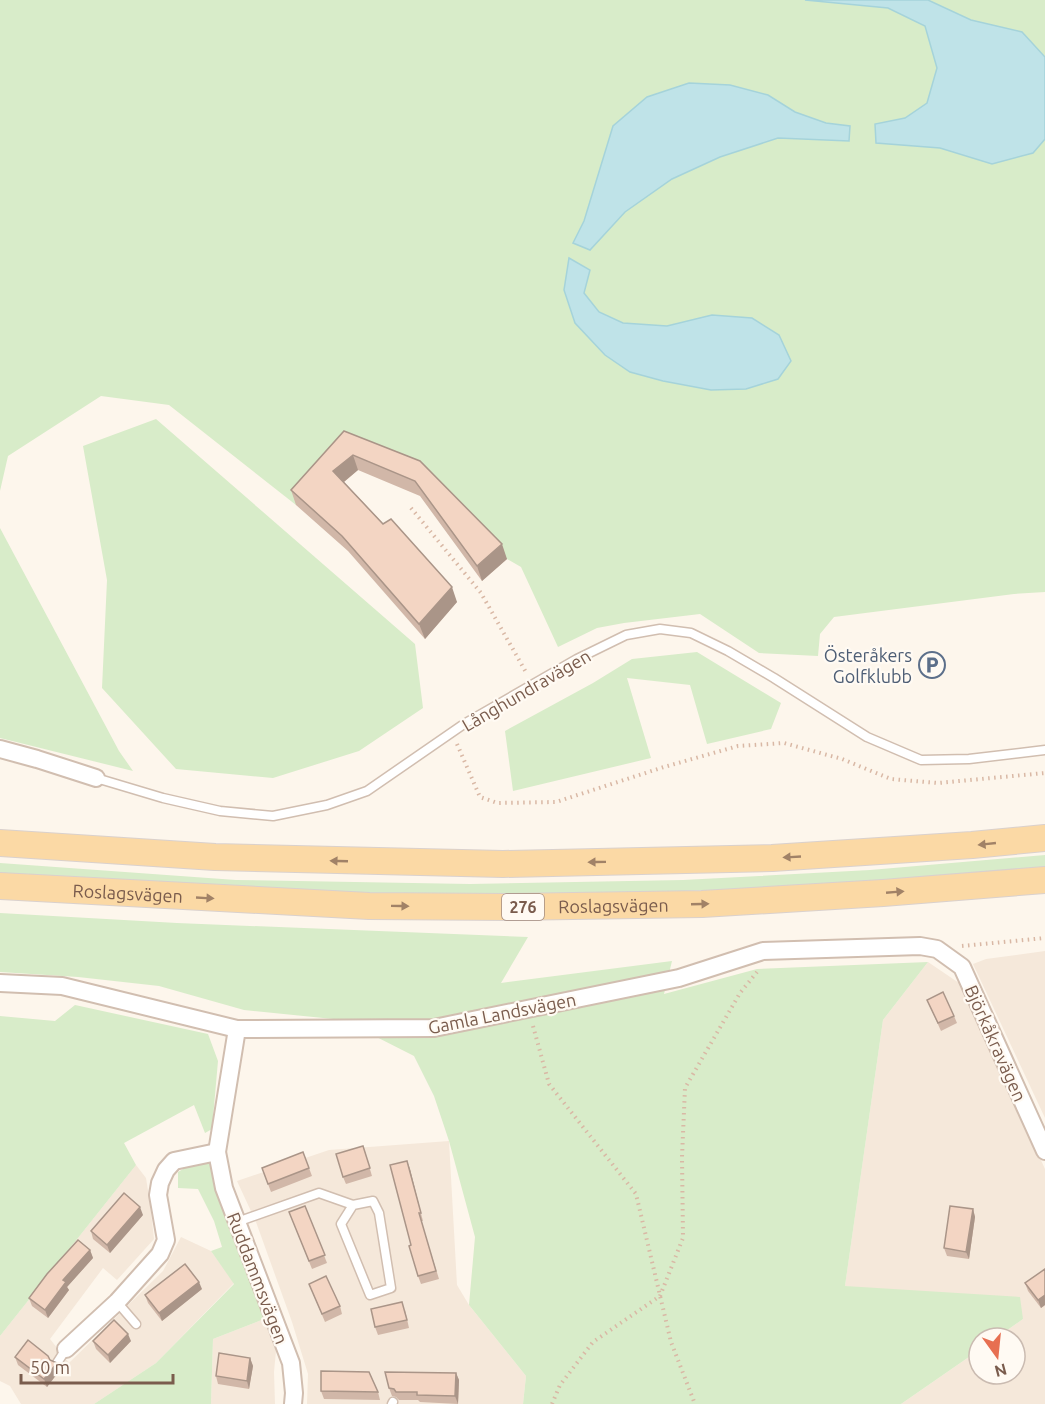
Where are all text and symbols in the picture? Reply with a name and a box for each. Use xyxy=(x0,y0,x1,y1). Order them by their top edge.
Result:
street label: Långhundravägen xyxy=(458,645,594,735)
place label: Österåkers Golfklubb xyxy=(824,645,912,686)
parking icon: Österåkers Golfklubb xyxy=(917,650,947,680)
one-way arrow xyxy=(977,839,996,849)
one-way arrow xyxy=(783,852,802,861)
one-way arrow xyxy=(330,856,349,866)
one-way arrow xyxy=(588,857,607,867)
street label: Roslagsvägen xyxy=(72,880,183,906)
one-way arrow xyxy=(885,887,904,897)
one-way arrow xyxy=(196,893,215,902)
road number: 276 xyxy=(502,894,544,920)
street label: Roslagsvägen xyxy=(558,895,669,916)
one-way arrow xyxy=(690,899,709,908)
one-way arrow xyxy=(390,901,409,911)
street label: Björkåkravägen xyxy=(961,982,1031,1104)
street label: Gamla Landsvägen xyxy=(426,989,578,1037)
street label: Ruddammsvägen xyxy=(224,1209,292,1347)
north arrow xyxy=(967,1326,1027,1386)
scale bar xyxy=(21,1347,172,1385)
text: 50 m xyxy=(30,1357,70,1377)
text: N xyxy=(993,1360,1009,1381)

